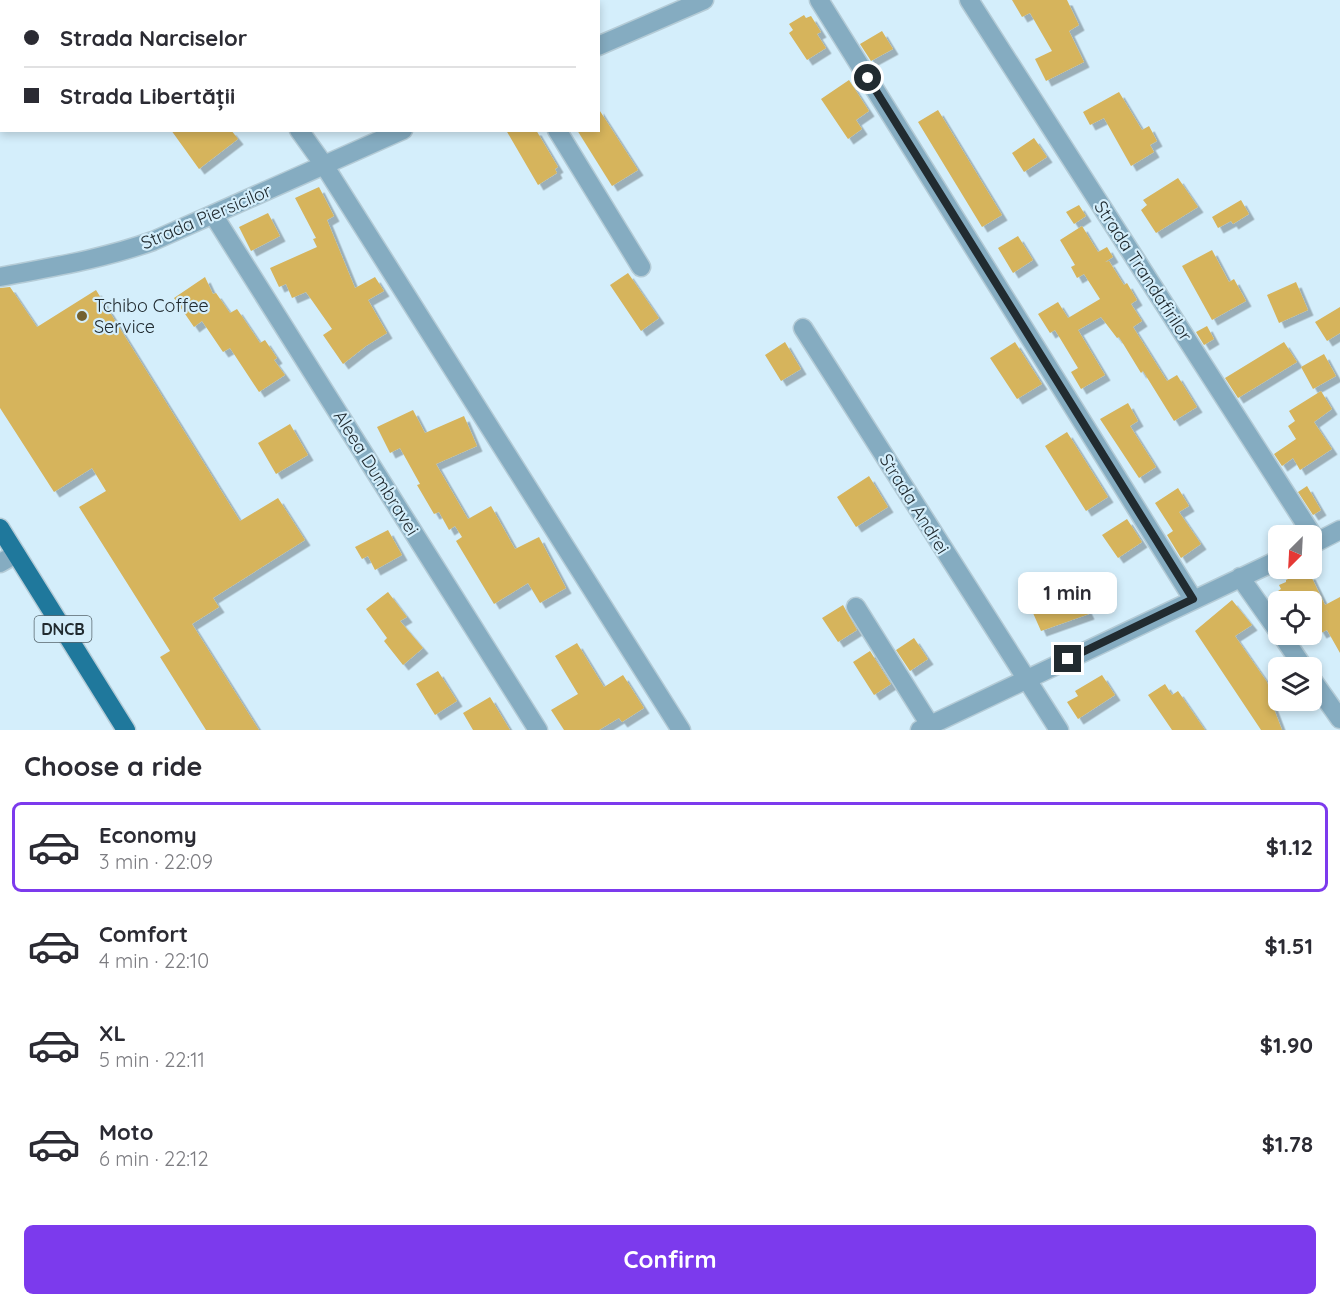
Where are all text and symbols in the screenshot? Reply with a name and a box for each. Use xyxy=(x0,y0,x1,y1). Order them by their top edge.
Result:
text: Strada Narciselor xyxy=(60,24,247,52)
route start xyxy=(854,64,881,91)
text: Strada Libertății xyxy=(60,82,235,110)
street label: Strada Piersicilor xyxy=(137,179,275,254)
street label: Strada Trandafirilor xyxy=(1089,196,1198,345)
place label: Tchibo Coffee Service xyxy=(94,294,209,338)
marker: Tchibo Coffee Service xyxy=(75,309,89,323)
street label: Aleea Dumbravei xyxy=(329,406,424,540)
street label: Strada Andrei xyxy=(874,449,954,558)
north arrow xyxy=(1268,525,1322,579)
map controls xyxy=(1268,525,1322,711)
callout: 1 min xyxy=(1018,572,1118,614)
text: 1 min xyxy=(1043,580,1092,605)
button: locate xyxy=(1268,591,1322,645)
road number: DNCB xyxy=(34,616,92,642)
route end xyxy=(1054,645,1081,672)
button: layers xyxy=(1268,657,1322,711)
text: Choose a ride xyxy=(24,749,202,783)
icon: car xyxy=(27,820,81,874)
text: Economy xyxy=(99,821,197,849)
text: $1.12 xyxy=(1266,833,1313,861)
text: 3 min · 22:09 xyxy=(99,849,213,874)
icon: car xyxy=(27,919,81,973)
text: Comfort xyxy=(99,920,188,948)
text: $1.51 xyxy=(1265,932,1313,960)
text: 4 min · 22:10 xyxy=(99,948,209,973)
icon: car xyxy=(27,1018,81,1072)
text: XL xyxy=(99,1019,126,1047)
text: $1.90 xyxy=(1260,1031,1313,1059)
text: 5 min · 22:11 xyxy=(99,1047,205,1072)
icon: car xyxy=(27,1117,81,1171)
text: Moto xyxy=(99,1118,153,1146)
text: $1.78 xyxy=(1262,1130,1313,1158)
text: 6 min · 22:12 xyxy=(99,1146,209,1171)
button: Confirm xyxy=(24,1225,1316,1294)

